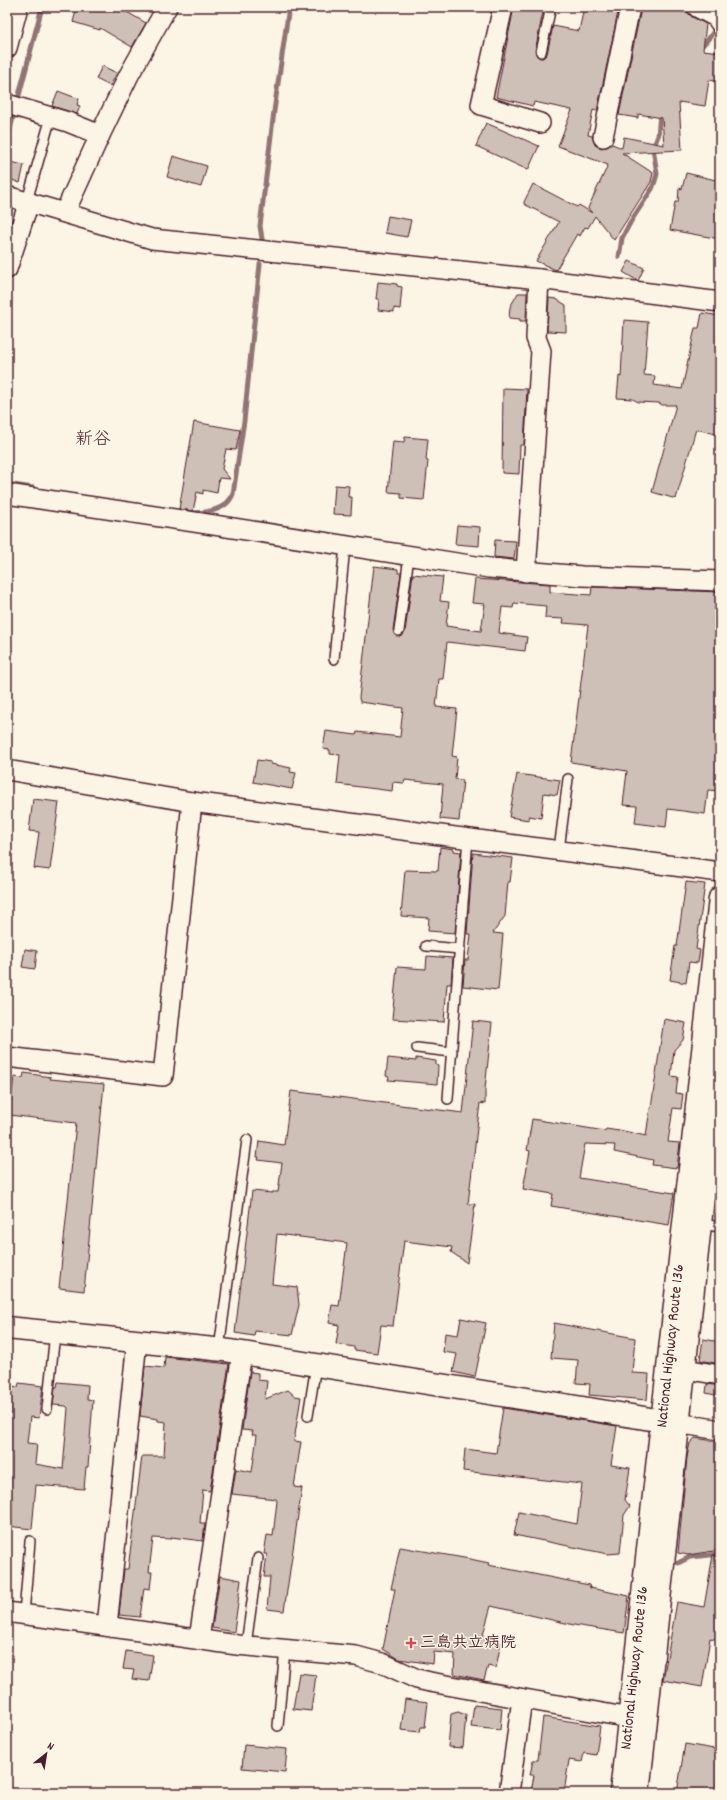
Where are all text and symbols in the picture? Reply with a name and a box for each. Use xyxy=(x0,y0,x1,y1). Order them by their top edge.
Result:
district label: 新谷 xyxy=(75,428,111,453)
street label: National Highway Route 136 xyxy=(651,1263,691,1429)
street label: National Highway Route 136 xyxy=(615,1585,655,1751)
place label: 三島共立病院 xyxy=(420,1632,516,1655)
marker: 三島共立病院 xyxy=(405,1637,417,1649)
north arrow xyxy=(26,1734,66,1774)
text: N xyxy=(44,1739,57,1756)

